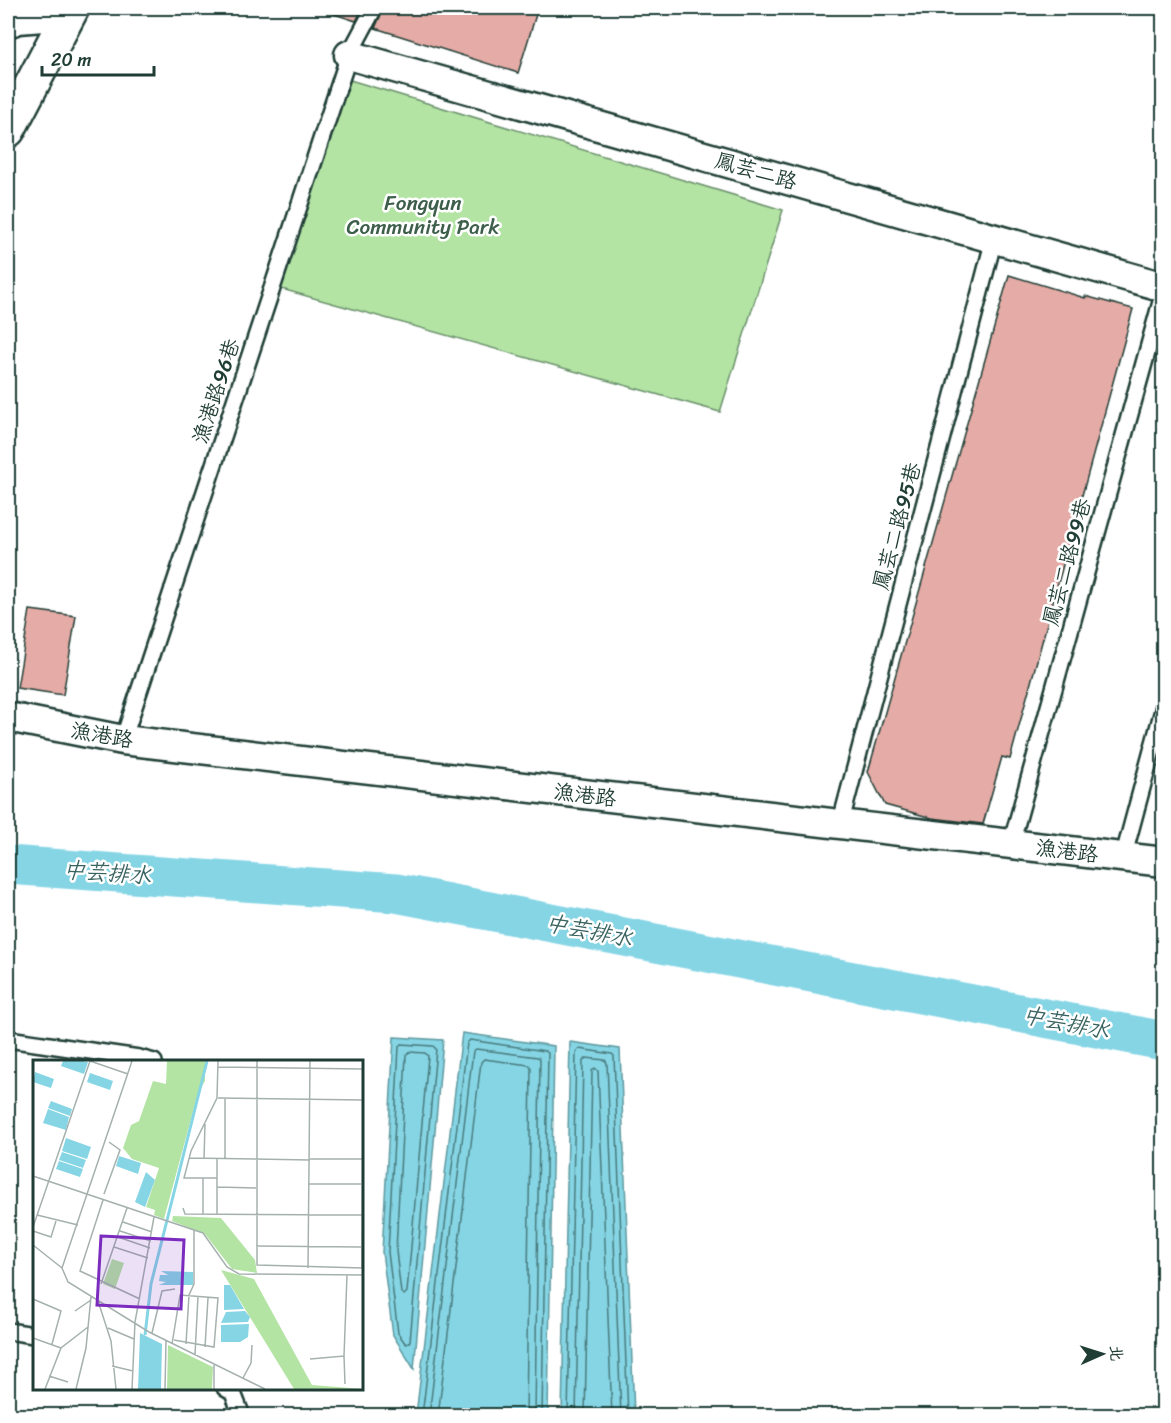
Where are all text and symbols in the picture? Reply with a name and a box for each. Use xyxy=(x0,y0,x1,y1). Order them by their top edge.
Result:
scale bar xyxy=(42,39,154,77)
text: 20 m xyxy=(51,44,91,76)
street label: 鳳芸二路 xyxy=(710,141,802,201)
park label: Fongyun Community Park xyxy=(346,184,500,246)
street label: 漁港路96巷 xyxy=(181,333,251,449)
street label: 鳳芸二路95巷 xyxy=(862,458,932,594)
street label: 鳳芸二路99巷 xyxy=(1032,494,1102,630)
street label: 漁港路 xyxy=(68,711,136,759)
street label: 漁港路 xyxy=(551,772,619,818)
street label: 漁港路 xyxy=(1033,828,1101,874)
water label: 中芸排水 xyxy=(62,850,153,895)
water label: 中芸排水 xyxy=(542,903,637,958)
water label: 中芸排水 xyxy=(1019,995,1114,1050)
inset map xyxy=(33,1060,363,1390)
north arrow xyxy=(1072,1324,1132,1384)
text: 北 xyxy=(1102,1344,1131,1362)

